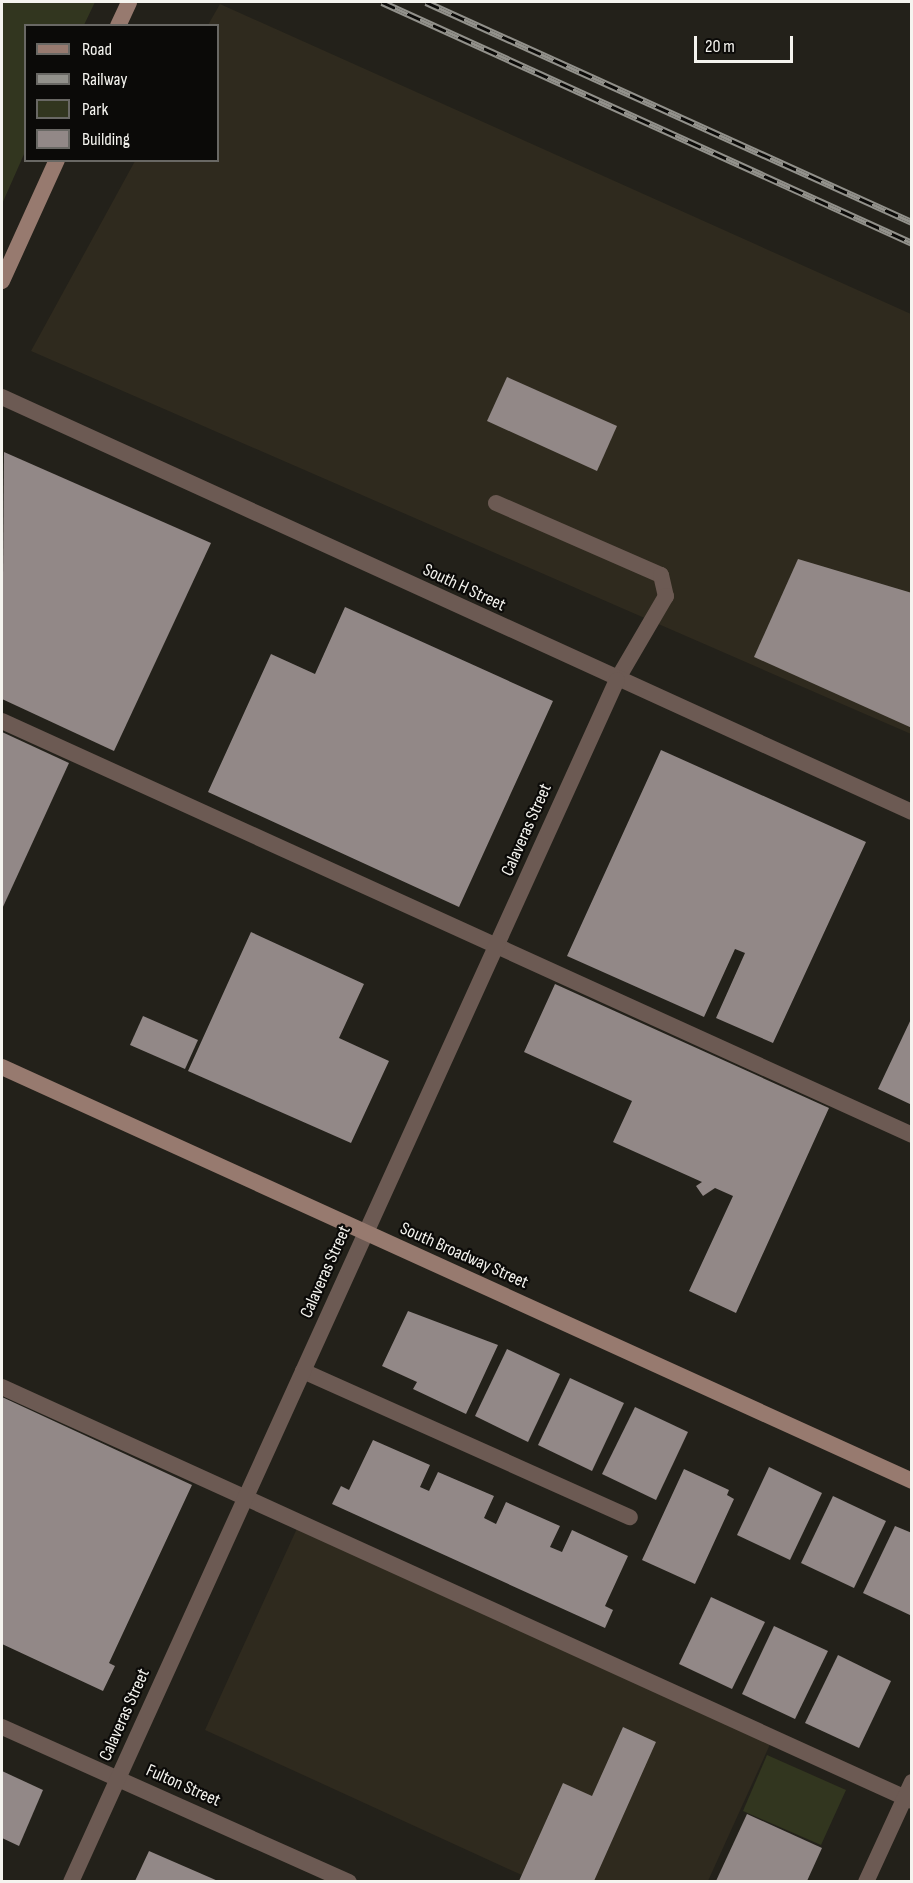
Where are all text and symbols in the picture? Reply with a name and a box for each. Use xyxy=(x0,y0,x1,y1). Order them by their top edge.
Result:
legend xyxy=(24,24,219,162)
scale bar xyxy=(697,24,796,62)
text: 20 m xyxy=(705,36,735,57)
text: Road xyxy=(82,39,112,60)
text: Railway xyxy=(82,69,127,90)
text: Park xyxy=(82,99,108,120)
text: Building xyxy=(82,129,130,150)
street label: South H Street xyxy=(419,559,509,617)
street label: Calaveras Street xyxy=(497,781,557,879)
street label: South Broadway Street xyxy=(397,1218,531,1294)
street label: Calaveras Street xyxy=(296,1223,356,1321)
street label: Calaveras Street xyxy=(95,1666,155,1764)
street label: Fulton Street xyxy=(143,1760,223,1812)

